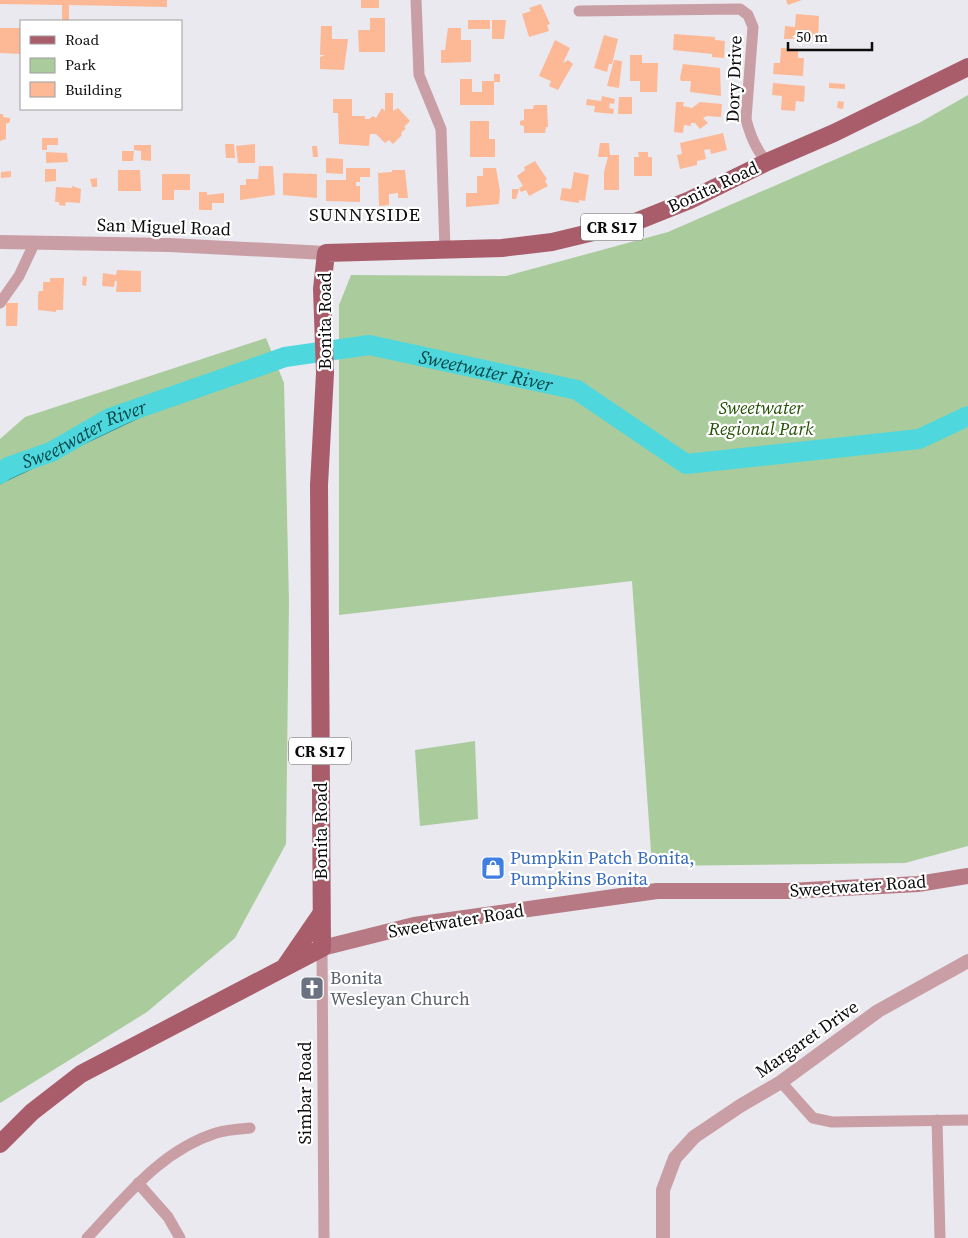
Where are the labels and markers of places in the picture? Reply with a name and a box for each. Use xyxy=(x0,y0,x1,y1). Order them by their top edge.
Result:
place label: Pumpkin Patch Bonita, Pumpkins Bonita xyxy=(510,845,695,891)
shop icon: Pumpkin Patch Bonita, Pumpkins Bonita xyxy=(480,855,506,881)
place label: Bonita Wesleyan Church xyxy=(330,965,470,1011)
church icon: Bonita Wesleyan Church xyxy=(299,975,325,1001)

